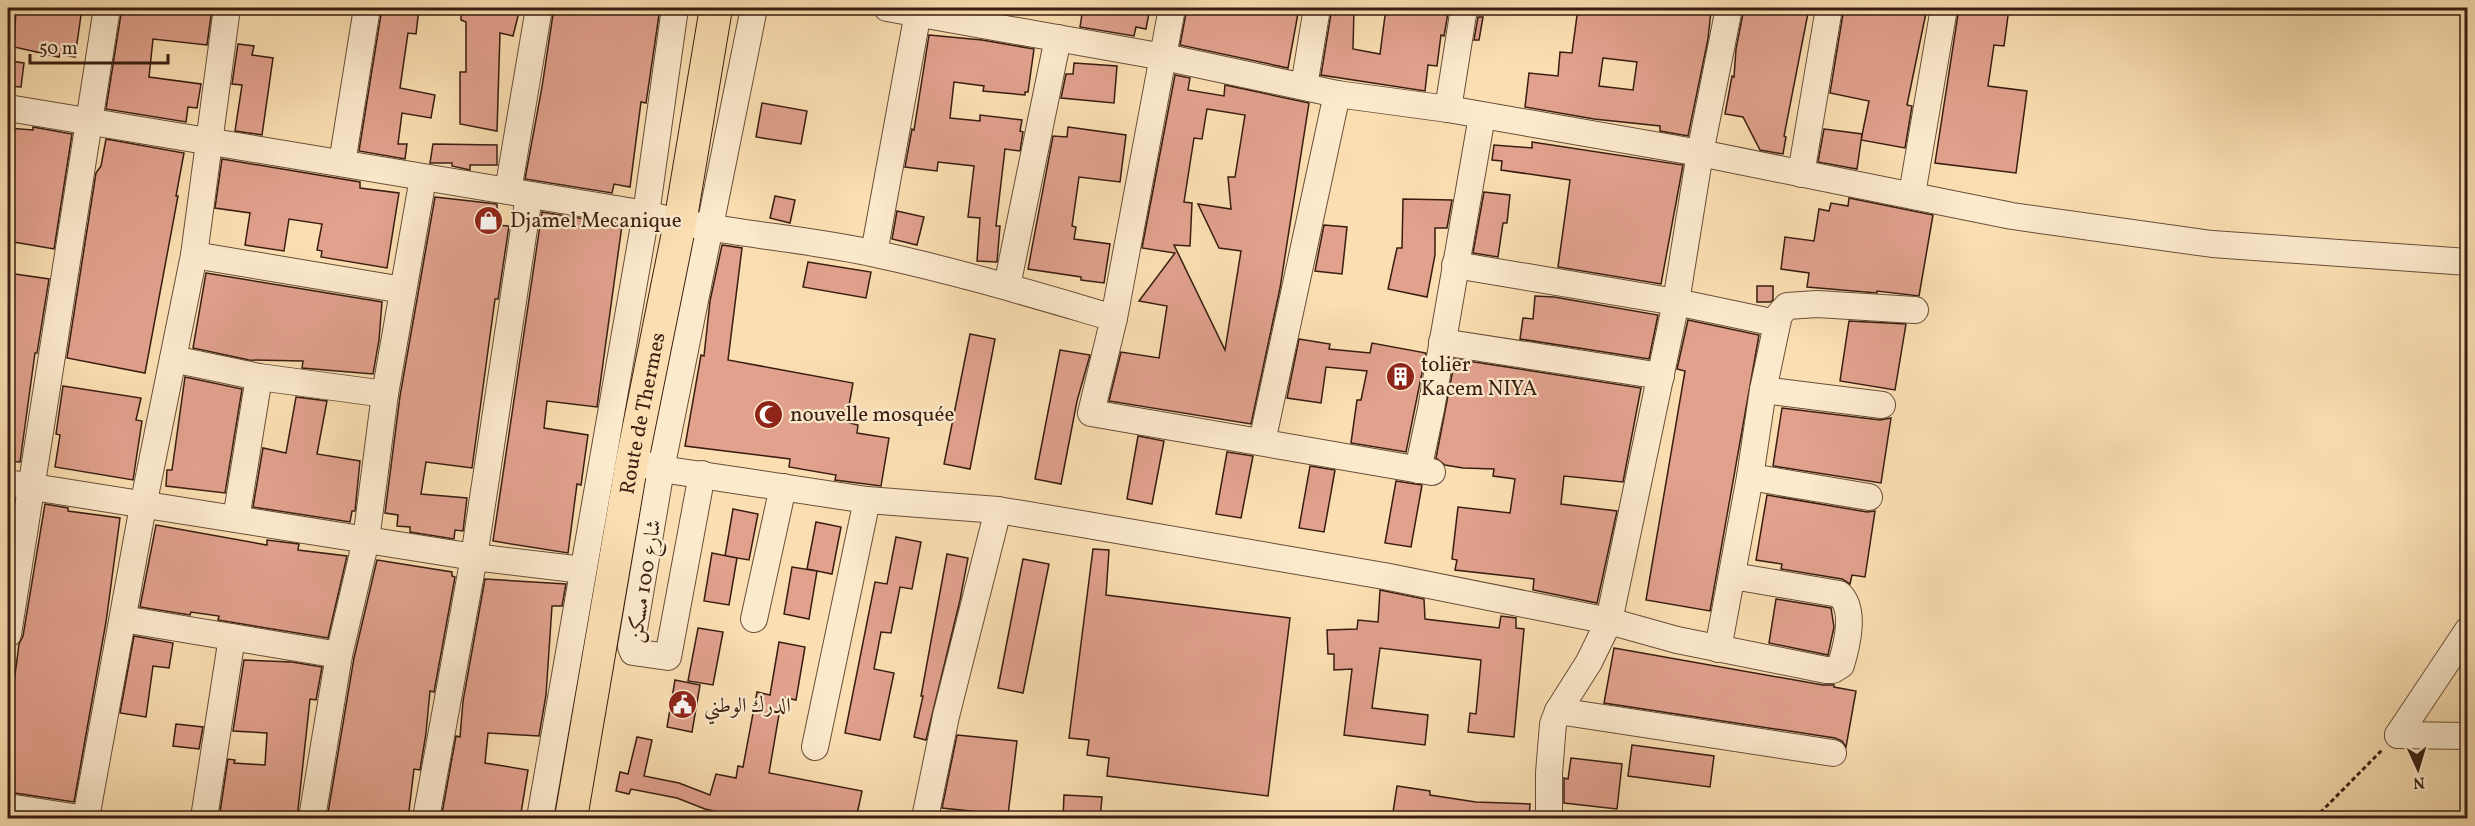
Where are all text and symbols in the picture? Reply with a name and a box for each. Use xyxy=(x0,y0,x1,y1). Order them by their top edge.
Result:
scale bar xyxy=(30,27,168,65)
text: 50 m xyxy=(39,37,78,62)
shop icon: Djamel Mecanique xyxy=(473,204,505,236)
place label: Djamel Mecanique xyxy=(510,207,682,236)
street label: Route de Thermes xyxy=(614,330,674,497)
place label: tolier Kacem NIYA xyxy=(1421,351,1538,404)
building icon: tolier Kacem NIYA xyxy=(1384,360,1416,392)
mosque icon: nouvelle mosquée xyxy=(753,398,785,430)
place label: nouvelle mosquée xyxy=(790,401,954,430)
street label: شارع 100 مسكن xyxy=(621,518,671,645)
public building icon: الدرك الوطني xyxy=(667,689,699,721)
place label: الدرك الوطني xyxy=(704,692,791,725)
north arrow xyxy=(2388,739,2448,799)
text: N xyxy=(2412,771,2425,793)

